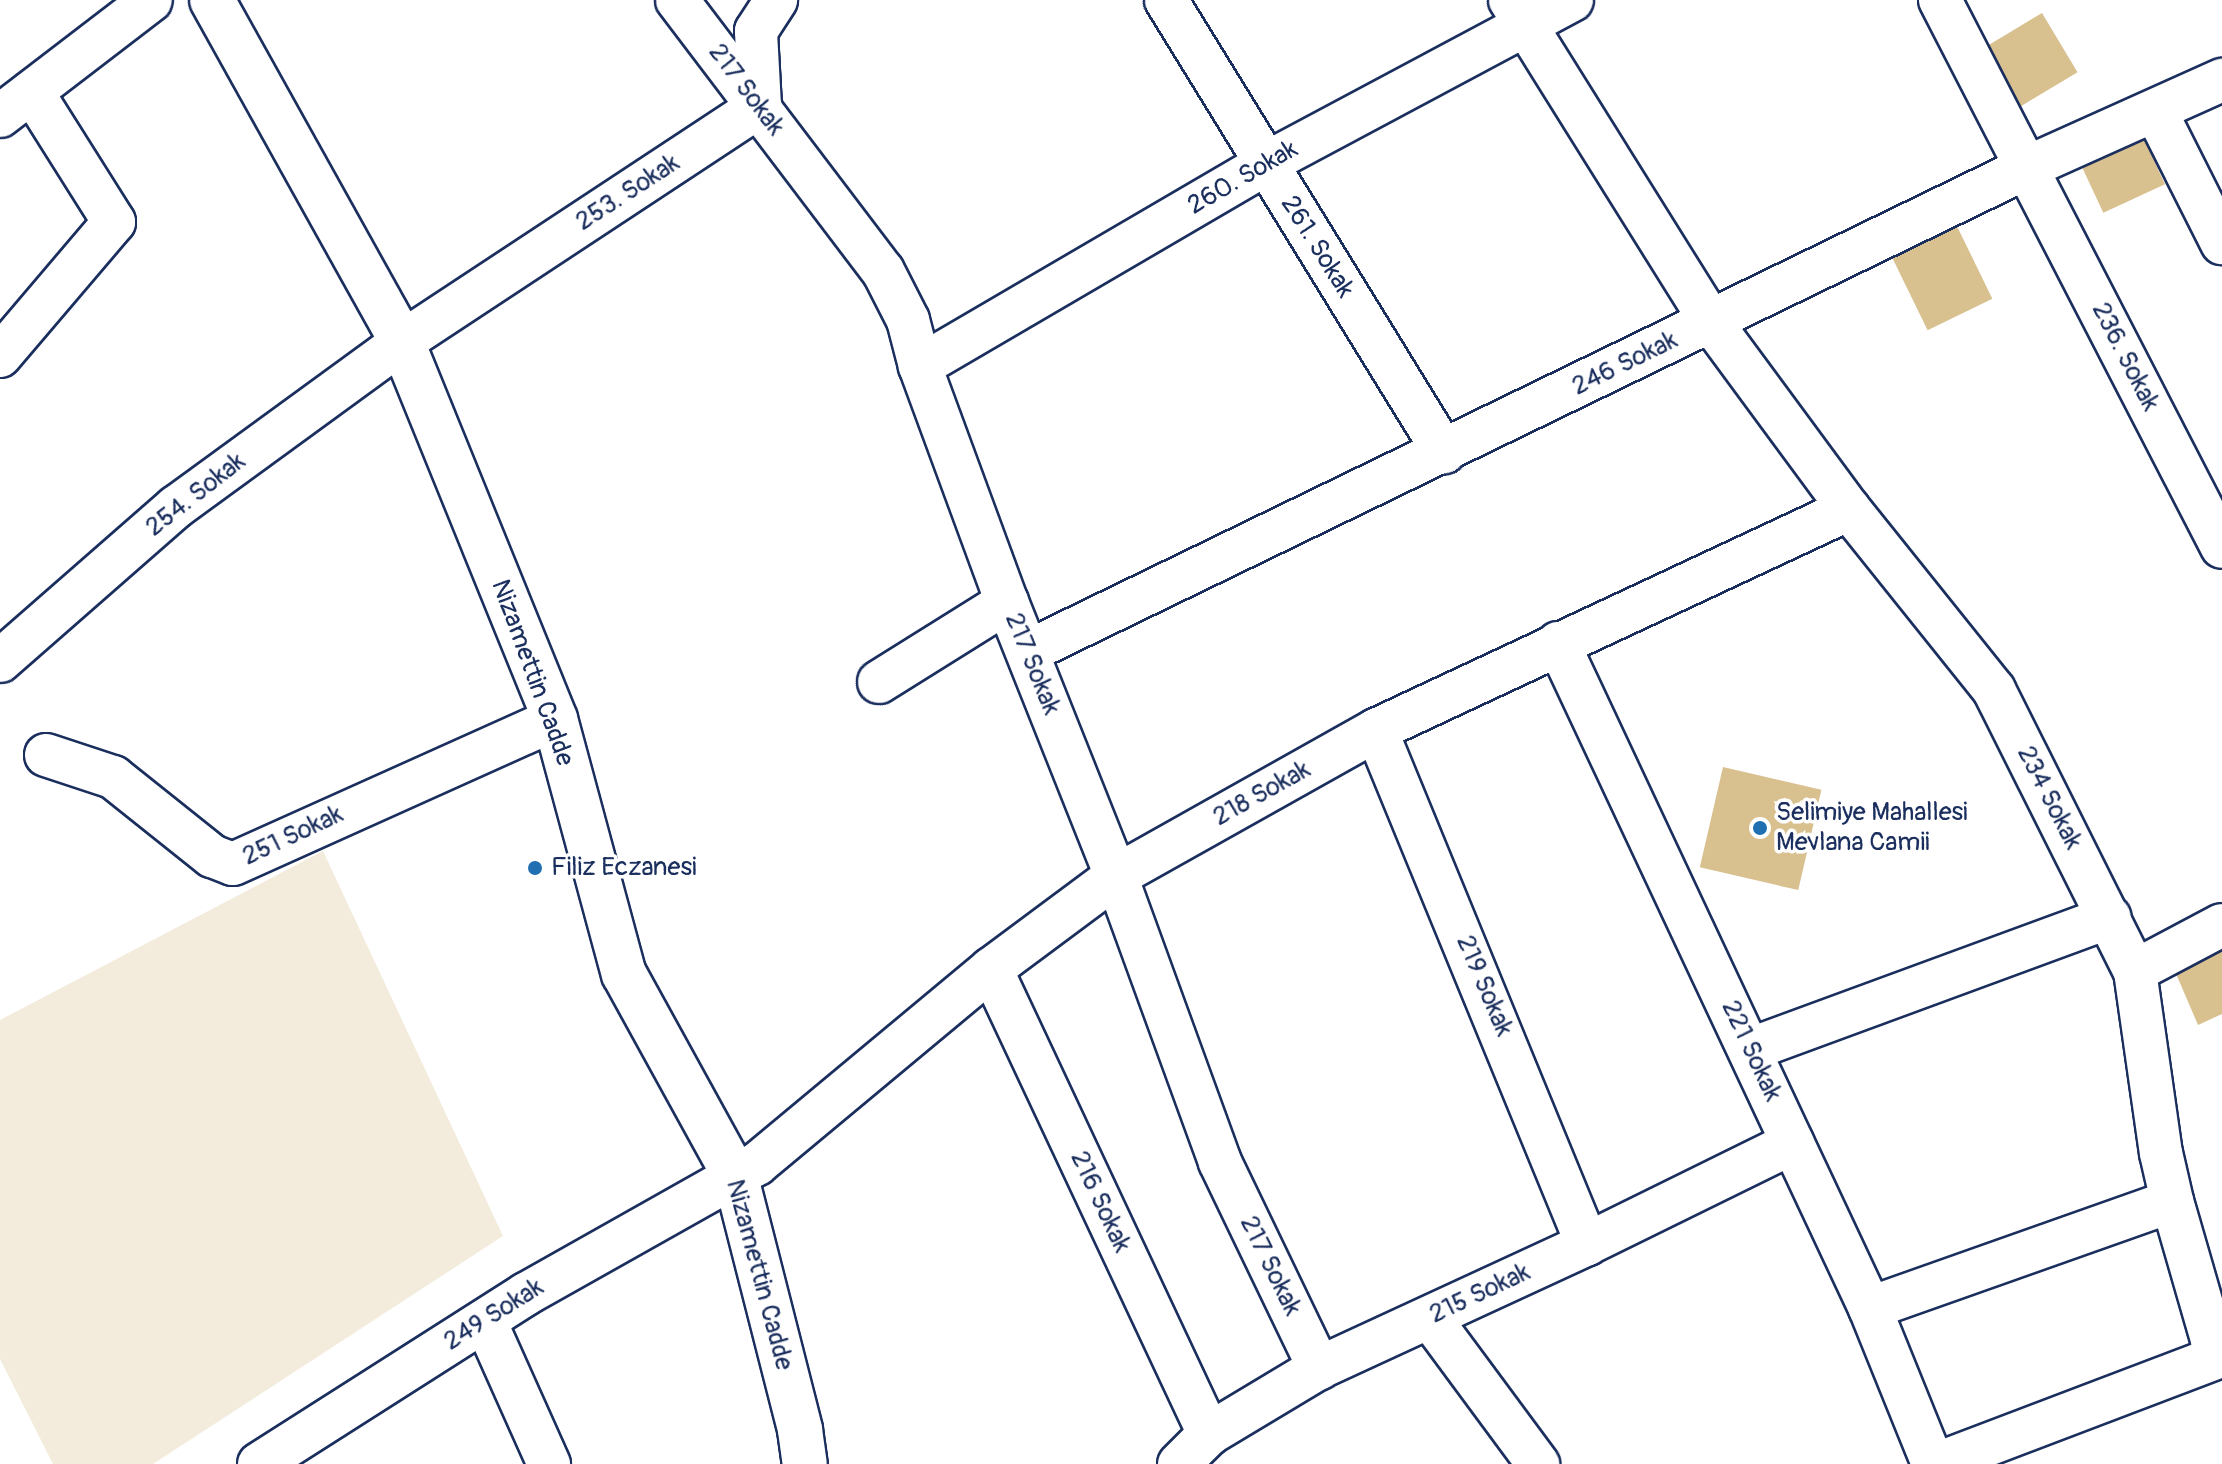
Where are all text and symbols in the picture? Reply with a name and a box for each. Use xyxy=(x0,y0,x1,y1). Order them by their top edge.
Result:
street label: 217 Sokak xyxy=(701,38,791,142)
street label: 260. Sokak xyxy=(1183,134,1303,222)
street label: 253. Sokak xyxy=(570,148,686,238)
street label: 261. Sokak xyxy=(1274,190,1360,304)
street label: 236. Sokak xyxy=(2084,298,2166,416)
street label: 246 Sokak xyxy=(1567,325,1683,403)
street label: 254. Sokak xyxy=(140,446,252,544)
street label: Nizamettin Cadde xyxy=(484,576,580,770)
street label: 217 Sokak xyxy=(997,609,1067,719)
street label: 234 Sokak xyxy=(2010,741,2088,855)
street label: 218 Sokak xyxy=(1208,755,1316,833)
place label: Selimiye Mahallesi Mevlana Camii xyxy=(1776,797,1968,858)
street label: 251 Sokak xyxy=(238,799,348,873)
marker: Selimiye Mahallesi Mevlana Camii xyxy=(1751,819,1769,837)
place label: Filiz Eczanesi xyxy=(551,852,697,884)
marker: Filiz Eczanesi xyxy=(526,859,544,877)
street label: 219 Sokak xyxy=(1449,931,1519,1041)
street label: 221 Sokak xyxy=(1714,996,1788,1106)
street label: 216 Sokak xyxy=(1063,1146,1137,1258)
street label: Nizamettin Cadde xyxy=(719,1176,799,1374)
street label: 217 Sokak xyxy=(1233,1211,1307,1321)
street label: 215 Sokak xyxy=(1425,1257,1535,1331)
street label: 249 Sokak xyxy=(438,1272,550,1358)

